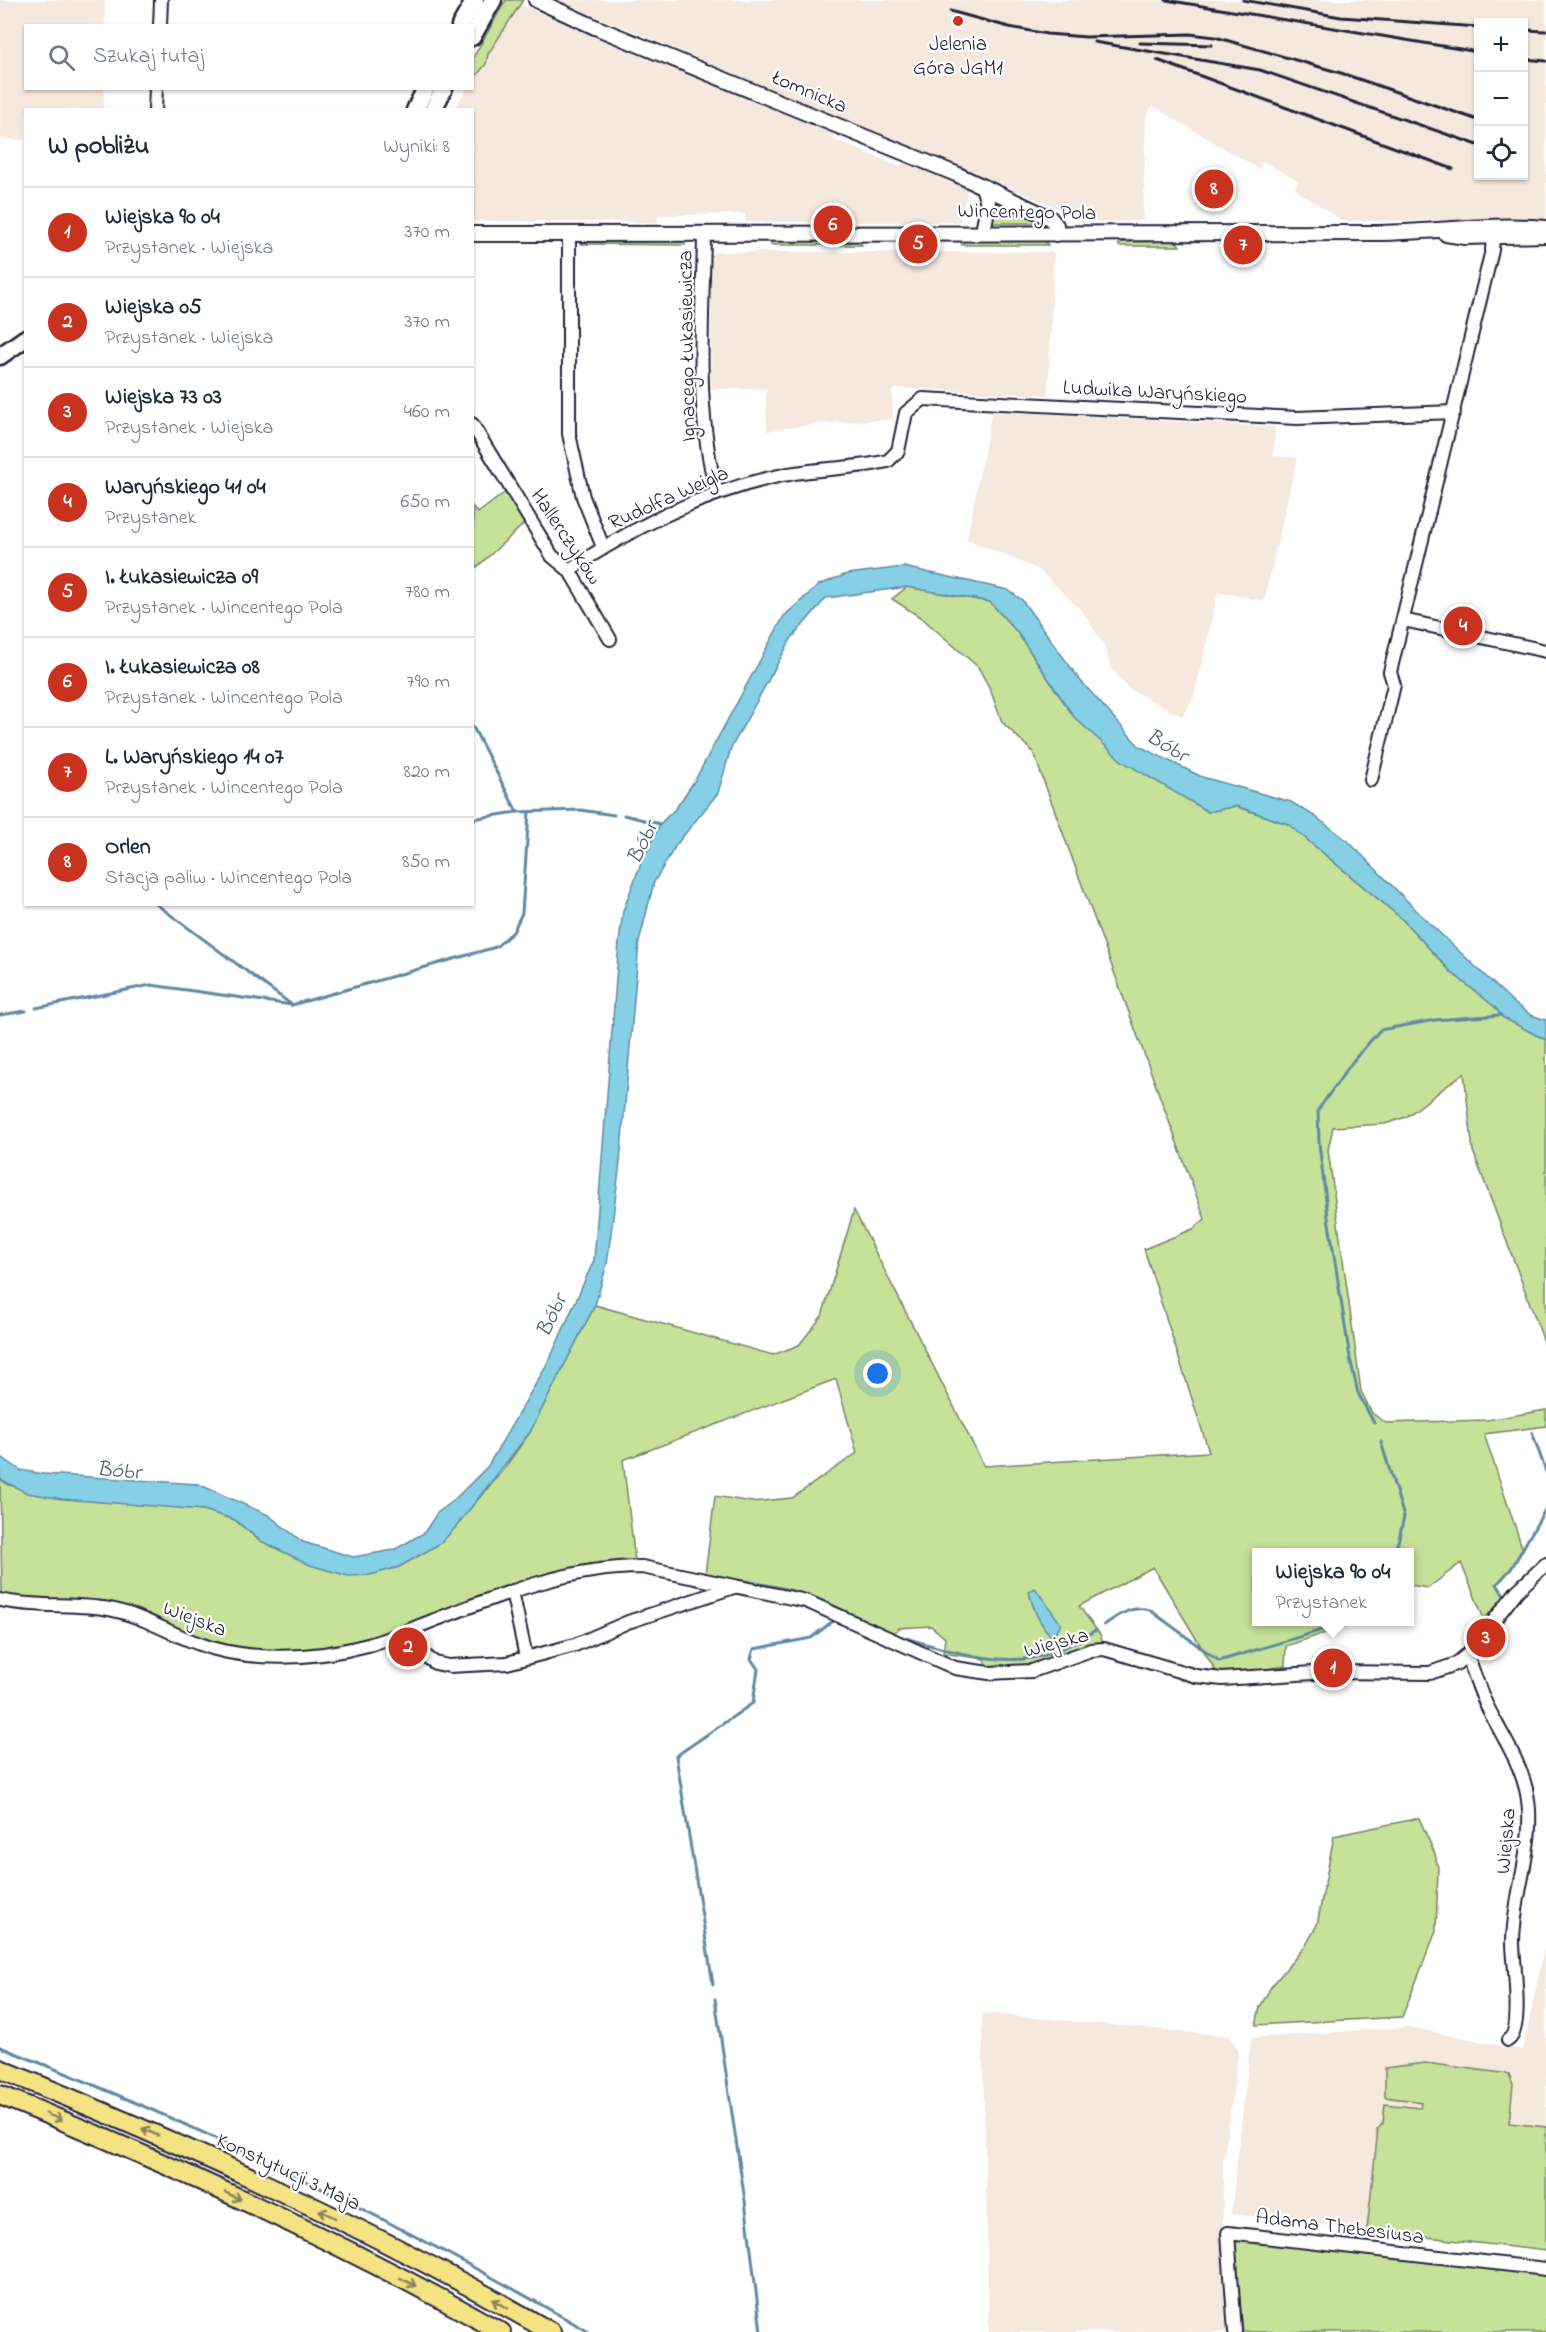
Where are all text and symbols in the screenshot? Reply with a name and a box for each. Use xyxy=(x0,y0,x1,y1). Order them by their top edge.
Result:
marker: Jelenia Góra JGM1 xyxy=(951,14,965,28)
map controls xyxy=(1474,18,1528,180)
button: + xyxy=(1474,18,1528,72)
search box xyxy=(24,24,474,90)
place label: Jelenia Góra JGM1 xyxy=(913,30,1003,84)
icon: search xyxy=(45,41,78,74)
text: Szukaj tutaj xyxy=(93,41,204,73)
street label: Łomnicka xyxy=(766,63,851,122)
button: − xyxy=(1474,72,1528,126)
button: locate xyxy=(1474,126,1528,180)
text: W pobliżu xyxy=(48,128,149,166)
text: Wyniki: 8 xyxy=(383,133,450,162)
pin: 8 xyxy=(1194,166,1234,212)
street label: Wincentego Pola xyxy=(957,197,1097,231)
text: Wiejska 90 04 xyxy=(105,202,220,234)
pin: 6 xyxy=(814,202,852,248)
text: 1 xyxy=(64,218,71,247)
text: 370 m xyxy=(404,218,450,247)
pin: 5 xyxy=(898,222,938,266)
pin: 7 xyxy=(1224,222,1262,268)
text: Przystanek · Wiejska xyxy=(105,234,273,263)
street label: Ignacego Łukasiewicza xyxy=(671,250,707,442)
text: Wiejska 05 xyxy=(105,292,202,324)
text: 2 xyxy=(63,308,72,337)
text: 370 m xyxy=(404,308,450,337)
text: Przystanek · Wiejska xyxy=(105,324,273,353)
street label: Ludwika Waryńskiego xyxy=(1062,373,1248,415)
text: Wiejska 73 03 xyxy=(105,382,222,414)
text: 3 xyxy=(63,398,72,427)
text: 460 m xyxy=(404,398,450,427)
text: Przystanek · Wiejska xyxy=(105,414,273,443)
street label: Rudolfa Weigla xyxy=(604,459,734,540)
text: Waryńskiego 41 04 xyxy=(105,472,265,504)
street label: Hallerczyków xyxy=(520,483,609,592)
text: 4 xyxy=(63,488,72,517)
text: 650 m xyxy=(401,488,450,517)
text: Przystanek xyxy=(105,504,196,533)
text: I. Łukasiewicza 09 xyxy=(105,562,258,594)
text: 5 xyxy=(62,578,73,607)
text: 780 m xyxy=(405,578,450,607)
text: Przystanek · Wincentego Pola xyxy=(105,594,343,623)
pin: 4 xyxy=(1444,604,1482,648)
text: I. Łukasiewicza 08 xyxy=(105,652,260,684)
text: 6 xyxy=(63,668,72,697)
text: 790 m xyxy=(407,668,450,697)
text: Przystanek · Wincentego Pola xyxy=(105,684,343,713)
water label: Bóbr xyxy=(1139,722,1196,773)
text: L. Waryńskiego 14 07 xyxy=(105,742,284,774)
text: 7 xyxy=(63,758,72,787)
text: 820 m xyxy=(403,758,450,787)
text: Przystanek · Wincentego Pola xyxy=(105,774,343,803)
water label: Bóbr xyxy=(620,814,669,870)
text: Orlen xyxy=(105,832,151,864)
text: 8 xyxy=(64,848,71,877)
text: 850 m xyxy=(402,848,450,877)
text: Stacja paliw · Wincentego Pola xyxy=(105,864,352,893)
water label: Bóbr xyxy=(529,1287,578,1343)
your location xyxy=(863,1359,892,1388)
water label: Bóbr xyxy=(95,1454,145,1490)
popup xyxy=(1252,1548,1414,1626)
text: Wiejska 90 04 xyxy=(1276,1557,1390,1589)
text: Przystanek xyxy=(1276,1589,1367,1618)
street label: Wiejska xyxy=(158,1594,230,1646)
pin: 3 xyxy=(1466,1616,1506,1660)
street label: Wiejska xyxy=(1021,1621,1092,1667)
pin: 2 xyxy=(388,1624,428,1670)
pin: 1 xyxy=(1314,1646,1352,1690)
street label: Wiejska xyxy=(1489,1807,1525,1875)
one-way arrow xyxy=(45,2113,63,2124)
one-way arrow xyxy=(142,2125,160,2137)
street label: Konstytucji 3 Maja xyxy=(210,2126,365,2221)
one-way arrow xyxy=(223,2190,241,2202)
street label: Adama Thebesiusa xyxy=(1254,2203,1426,2253)
one-way arrow xyxy=(319,2207,337,2219)
one-way arrow xyxy=(398,2276,416,2288)
one-way arrow xyxy=(492,2298,509,2310)

